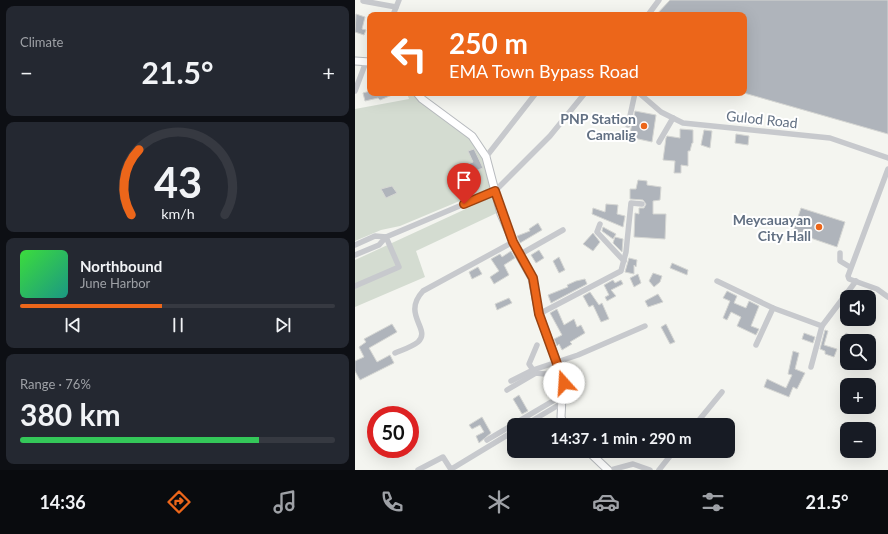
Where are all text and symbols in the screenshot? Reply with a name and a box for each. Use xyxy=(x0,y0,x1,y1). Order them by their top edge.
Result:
text: 250 m xyxy=(449,26,528,60)
icon: left xyxy=(383,28,435,80)
text: Climate xyxy=(20,34,63,50)
text: 21.5° xyxy=(142,54,213,90)
text: − xyxy=(20,59,33,86)
text: + xyxy=(322,59,335,86)
text: EMA Town Bypass Road xyxy=(449,60,639,82)
street label: Gulod Road xyxy=(725,107,799,131)
place label: PNP Station Camalig xyxy=(560,110,637,143)
marker: PNP Station Camalig xyxy=(639,121,649,131)
text: 43 xyxy=(153,157,202,207)
pin xyxy=(447,163,481,204)
icon: arrive xyxy=(453,169,475,191)
text: km/h xyxy=(161,205,194,222)
place label: Meycauayan City Hall xyxy=(733,211,811,244)
marker: Meycauayan City Hall xyxy=(814,222,824,232)
text: Northbound xyxy=(80,257,162,275)
text: June Harbor xyxy=(80,275,150,291)
map controls xyxy=(840,290,876,458)
button: sound xyxy=(840,290,876,326)
icon: previous xyxy=(62,314,84,336)
icon: pause xyxy=(167,314,189,336)
icon: next xyxy=(272,314,294,336)
button: search xyxy=(840,334,876,370)
position arrow xyxy=(543,362,585,404)
text: Range · 76% xyxy=(20,376,91,392)
button: + xyxy=(840,378,876,414)
text: 380 km xyxy=(20,396,121,432)
speed limit sign: 50 xyxy=(367,406,419,458)
button: − xyxy=(840,422,876,458)
text: 14:37 · 1 min · 290 m xyxy=(551,429,691,447)
icon: directions xyxy=(165,488,193,516)
icon: music xyxy=(271,488,299,516)
icon: phone xyxy=(378,488,406,516)
icon: climate xyxy=(485,488,513,516)
icon: car xyxy=(592,488,620,516)
icon: filters xyxy=(699,488,727,516)
text: 14:36 xyxy=(39,491,86,513)
text: 21.5° xyxy=(806,491,849,513)

